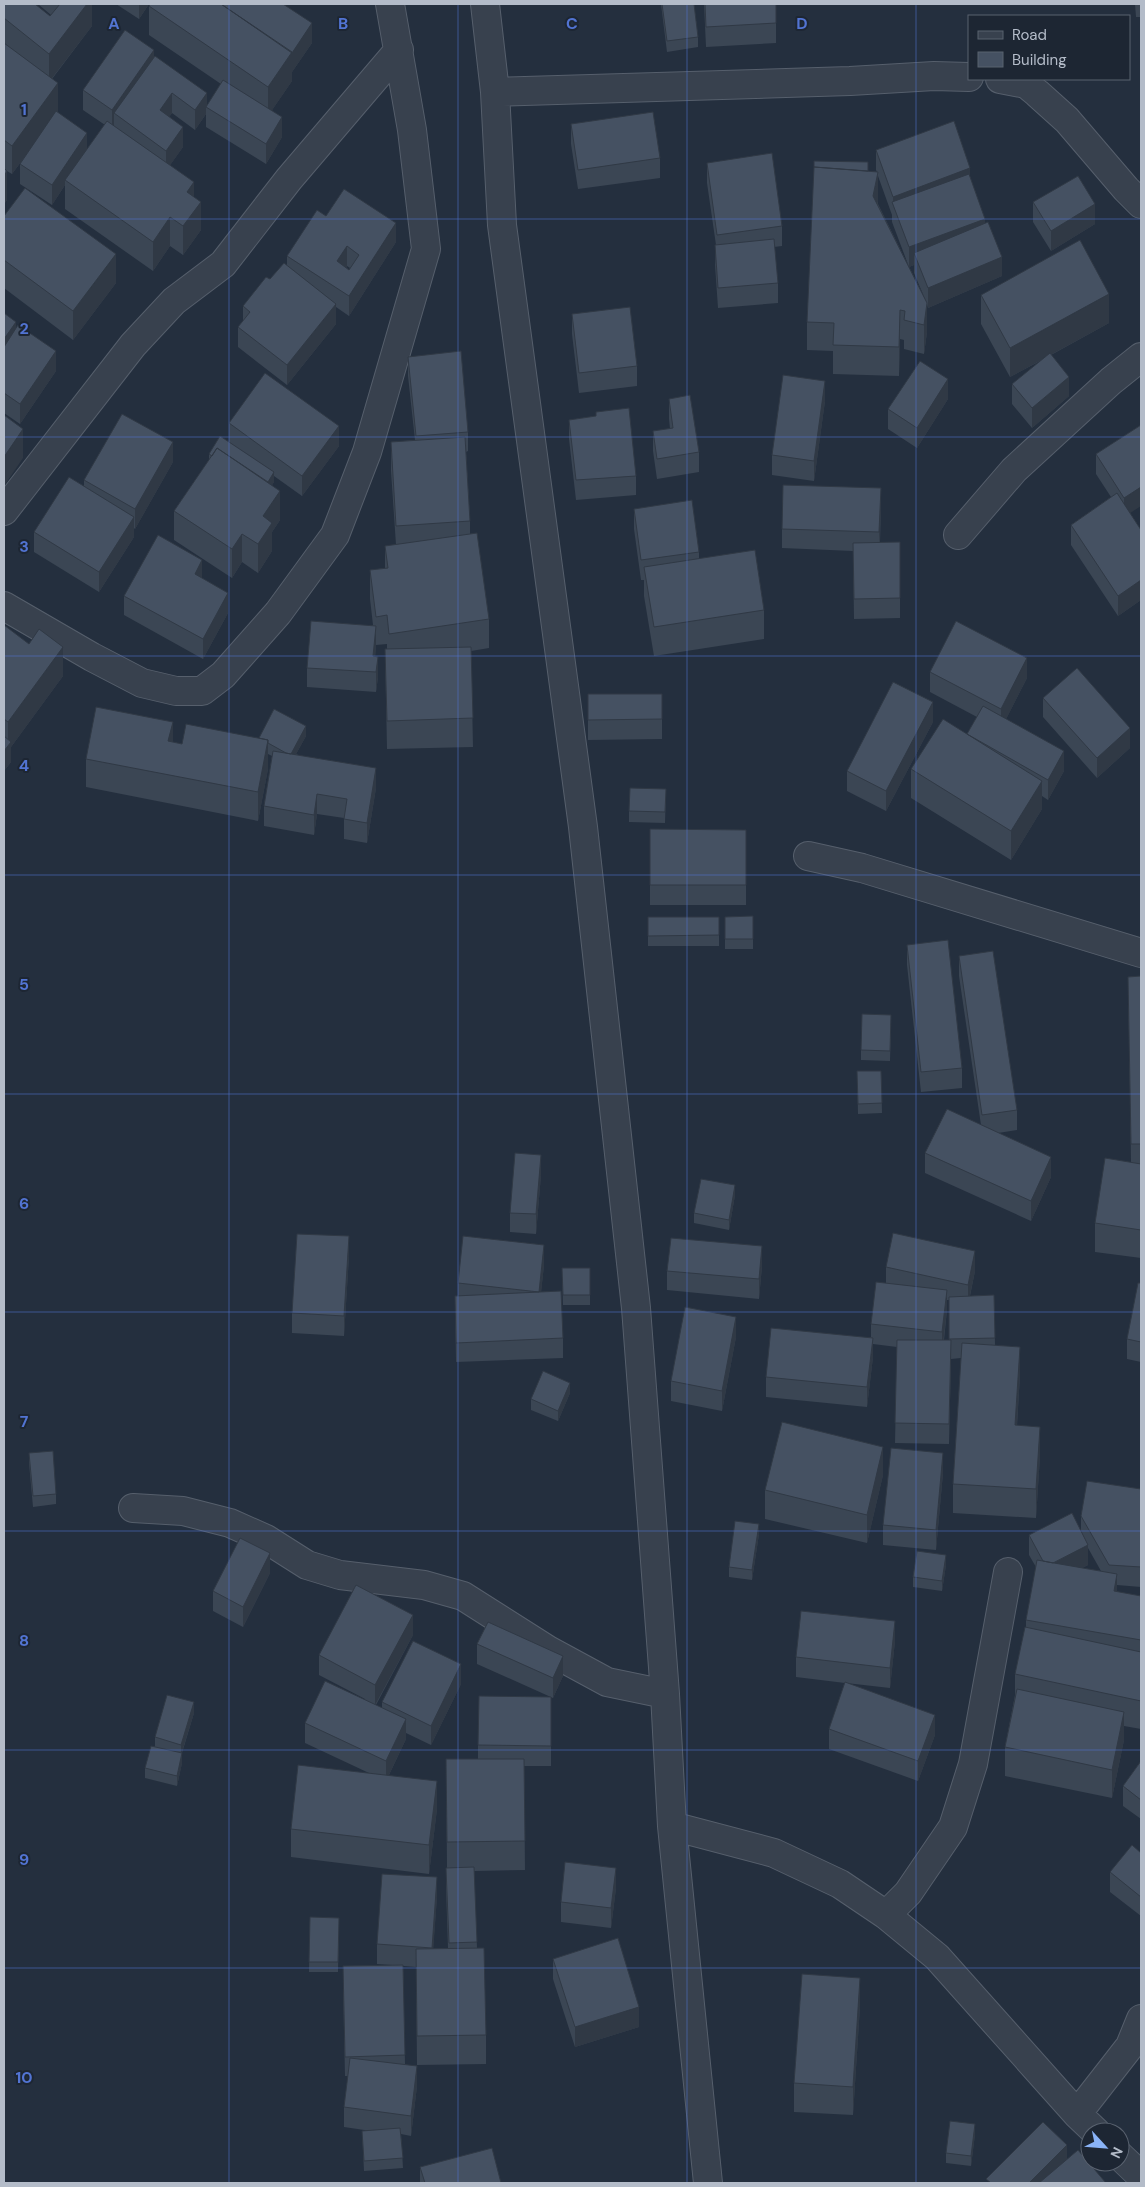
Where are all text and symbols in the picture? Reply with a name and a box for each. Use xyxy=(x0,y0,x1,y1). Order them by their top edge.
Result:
text: A xyxy=(108,13,120,34)
text: B xyxy=(338,13,348,34)
text: C xyxy=(566,13,578,34)
text: D xyxy=(796,13,808,34)
legend xyxy=(968,15,1130,80)
text: Road xyxy=(1012,25,1047,45)
text: Building xyxy=(1012,50,1067,70)
text: 1 xyxy=(21,99,27,120)
text: 2 xyxy=(19,318,29,339)
text: 3 xyxy=(19,536,29,557)
text: 4 xyxy=(19,755,29,776)
text: 5 xyxy=(19,974,29,995)
text: 6 xyxy=(19,1193,29,1214)
text: 7 xyxy=(20,1411,29,1432)
text: 8 xyxy=(19,1630,29,1651)
text: 9 xyxy=(19,1849,29,1870)
text: 10 xyxy=(15,2067,33,2088)
north arrow xyxy=(1080,2122,1130,2172)
text: N xyxy=(1106,2144,1127,2161)

